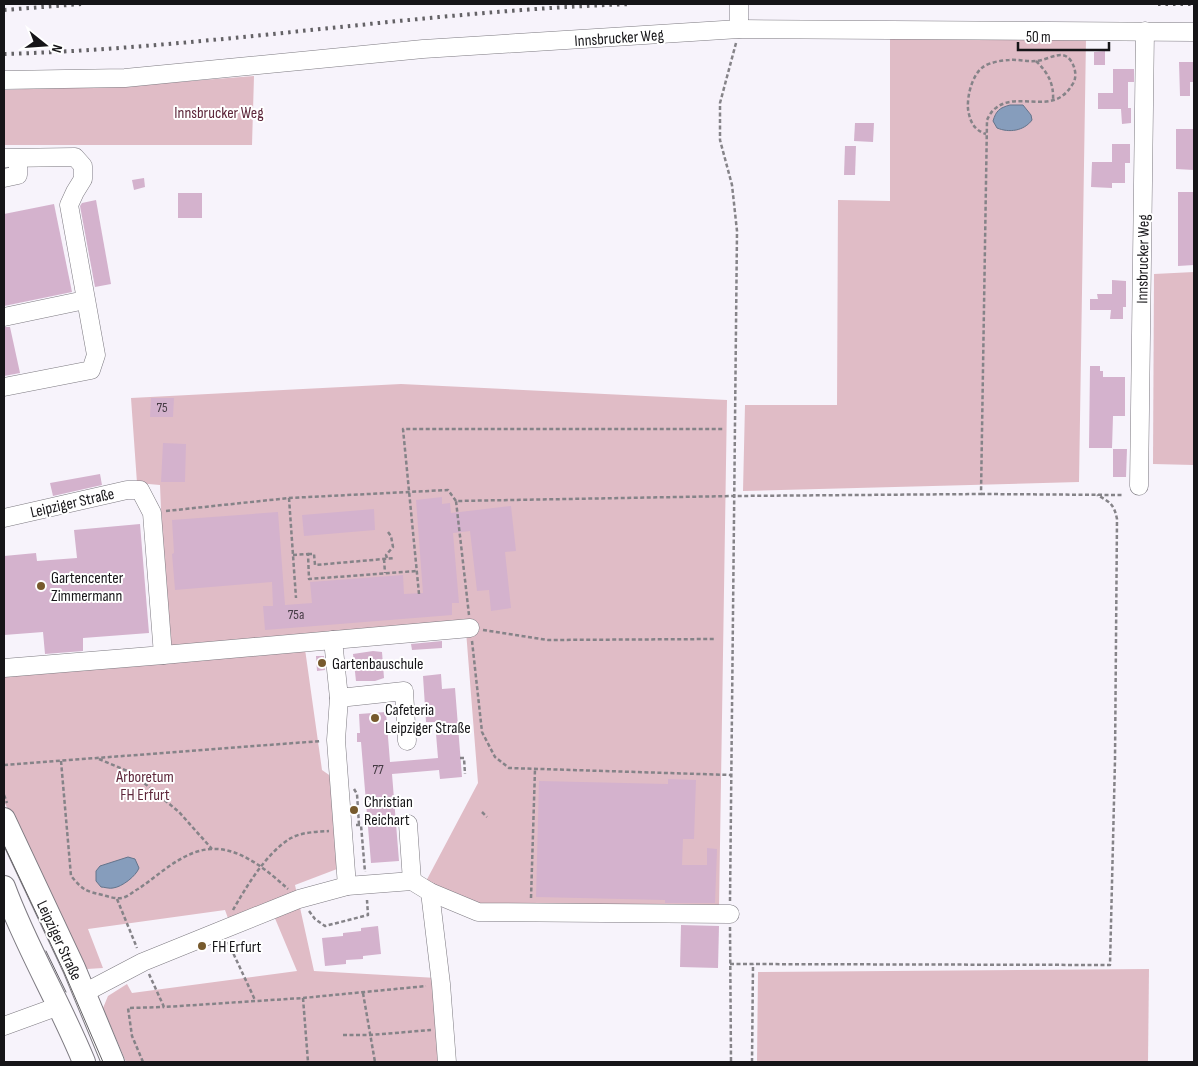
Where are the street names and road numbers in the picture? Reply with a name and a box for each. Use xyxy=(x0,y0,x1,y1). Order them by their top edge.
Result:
street label: Innsbrucker Weg xyxy=(574,26,664,51)
street label: Innsbrucker Weg xyxy=(1133,214,1154,304)
street label: Leipziger Straße xyxy=(28,485,116,522)
street label: Leipziger Straße xyxy=(32,898,85,983)

